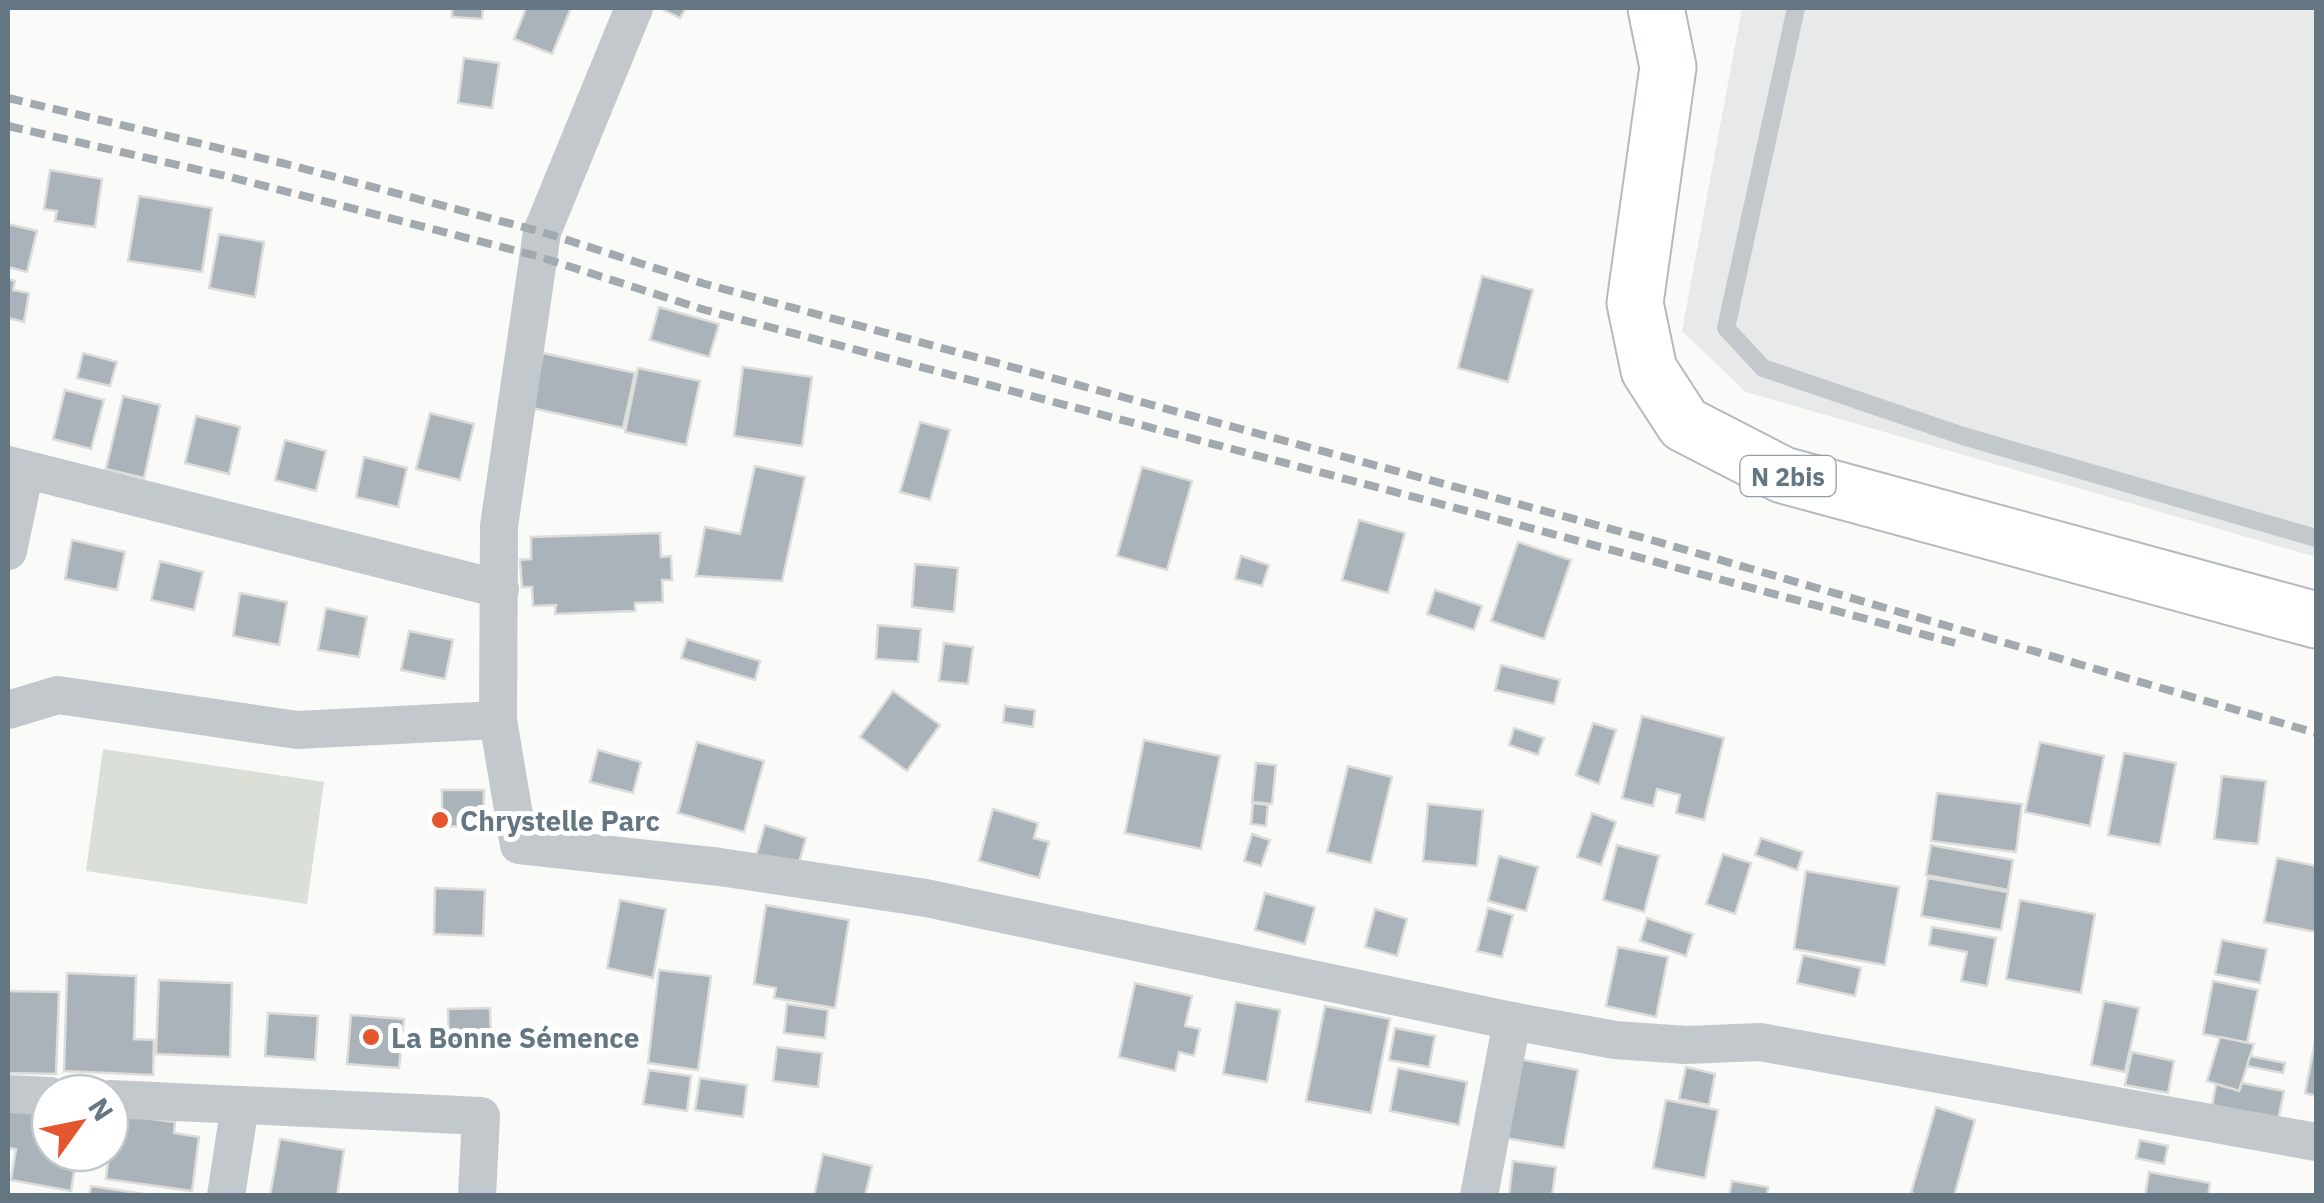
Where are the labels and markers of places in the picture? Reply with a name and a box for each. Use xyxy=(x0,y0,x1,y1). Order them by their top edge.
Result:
place label: Chrystelle Parc xyxy=(460,802,660,839)
marker: Chrystelle Parc xyxy=(429,809,451,831)
place label: La Bonne Sémence xyxy=(391,1019,639,1056)
marker: La Bonne Sémence xyxy=(360,1026,382,1048)

